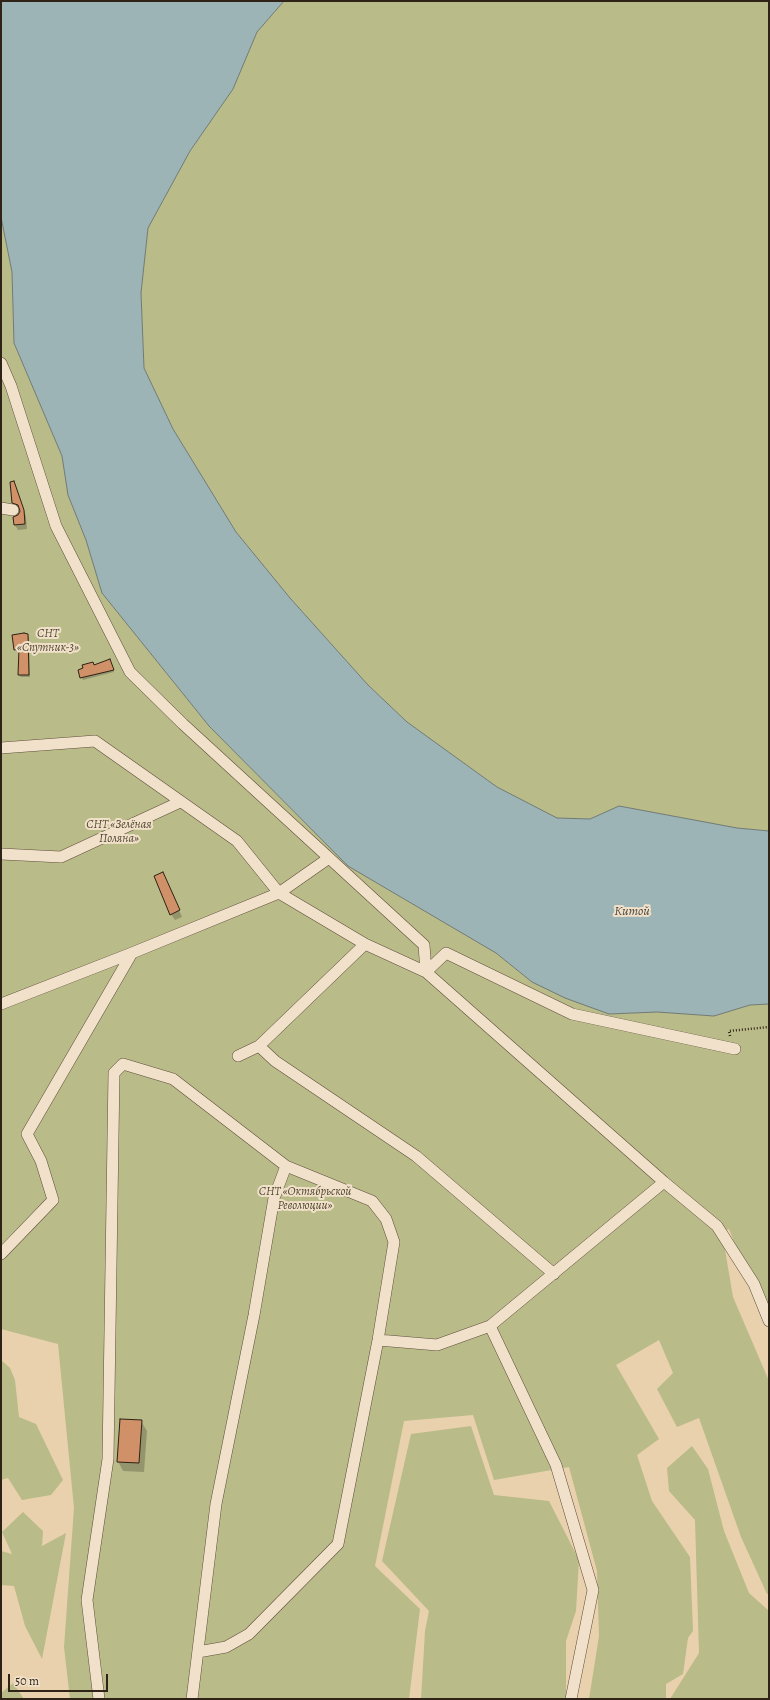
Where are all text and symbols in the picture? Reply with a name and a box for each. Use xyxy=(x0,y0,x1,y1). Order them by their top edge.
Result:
park label: СНТ «Спутник-3» xyxy=(17,627,79,655)
park label: СНТ «Зелёная Поляна» xyxy=(86,818,152,846)
water label: Китой xyxy=(614,904,650,920)
park label: СНТ «Октябрьской Революции» xyxy=(259,1185,351,1213)
scale bar xyxy=(10,1666,110,1692)
text: 50 m xyxy=(15,1673,39,1689)

